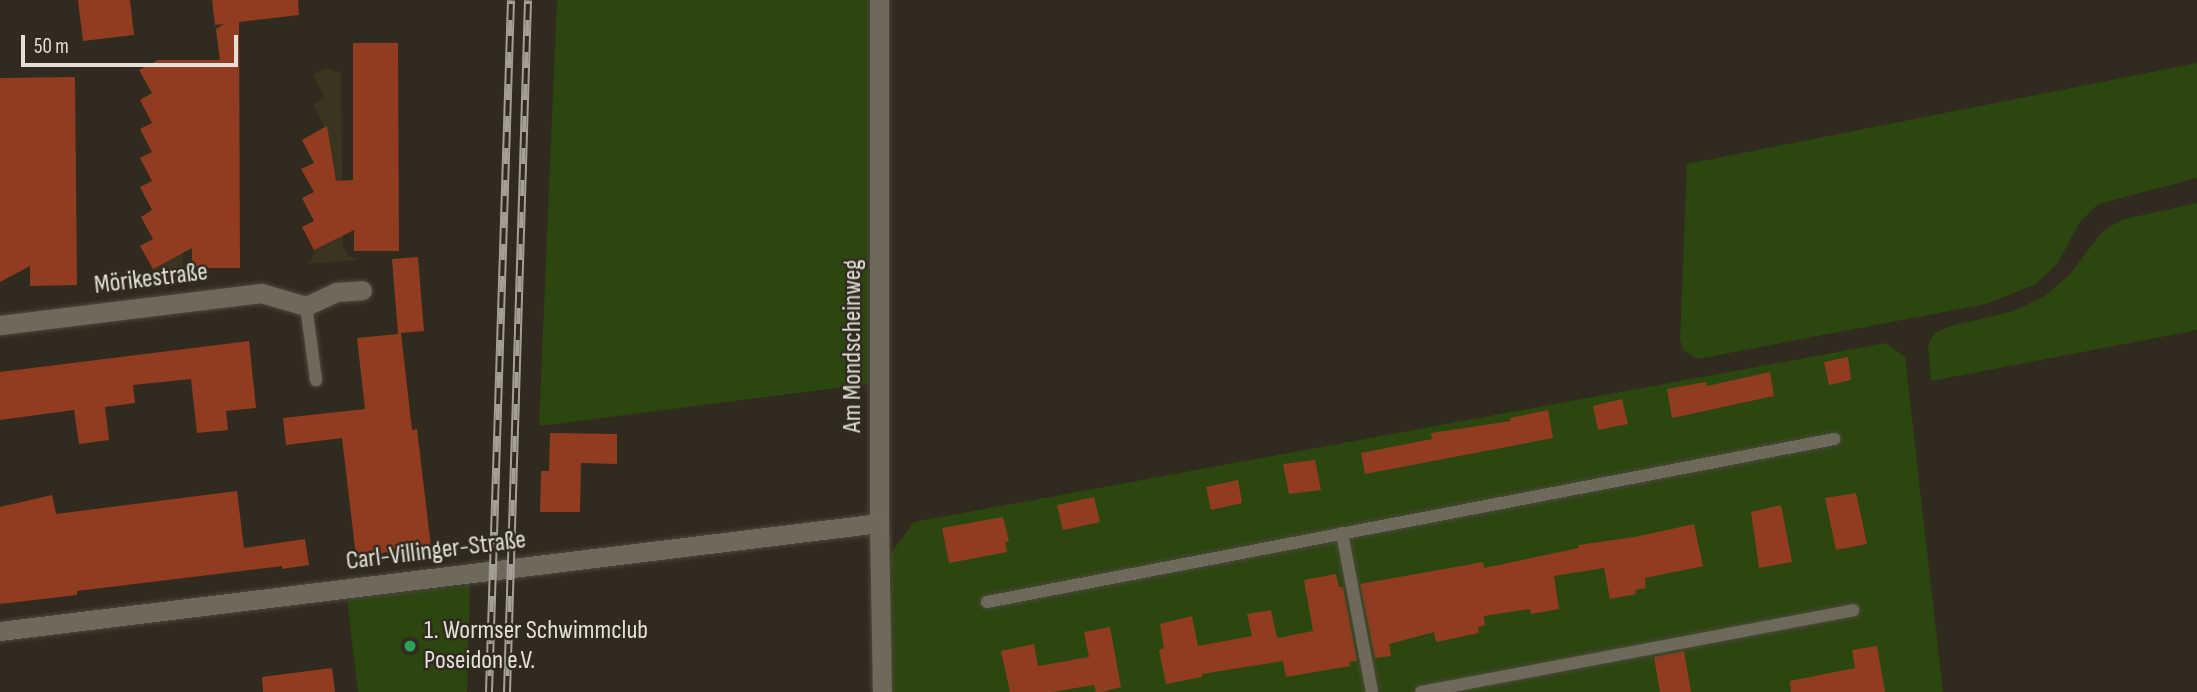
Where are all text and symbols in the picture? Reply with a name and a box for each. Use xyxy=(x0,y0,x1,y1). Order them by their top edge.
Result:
scale bar xyxy=(24,21,242,65)
text: 50 m xyxy=(34,34,69,59)
street label: Mörikestraße xyxy=(92,257,210,301)
street label: Am Mondscheinweg xyxy=(837,259,869,433)
street label: Carl-Villinger-Straße xyxy=(344,524,528,578)
place label: 1. Wormser Schwimmclub Poseidon e.V. xyxy=(424,615,648,676)
marker: 1. Wormser Schwimmclub Poseidon e.V. xyxy=(402,638,418,654)

